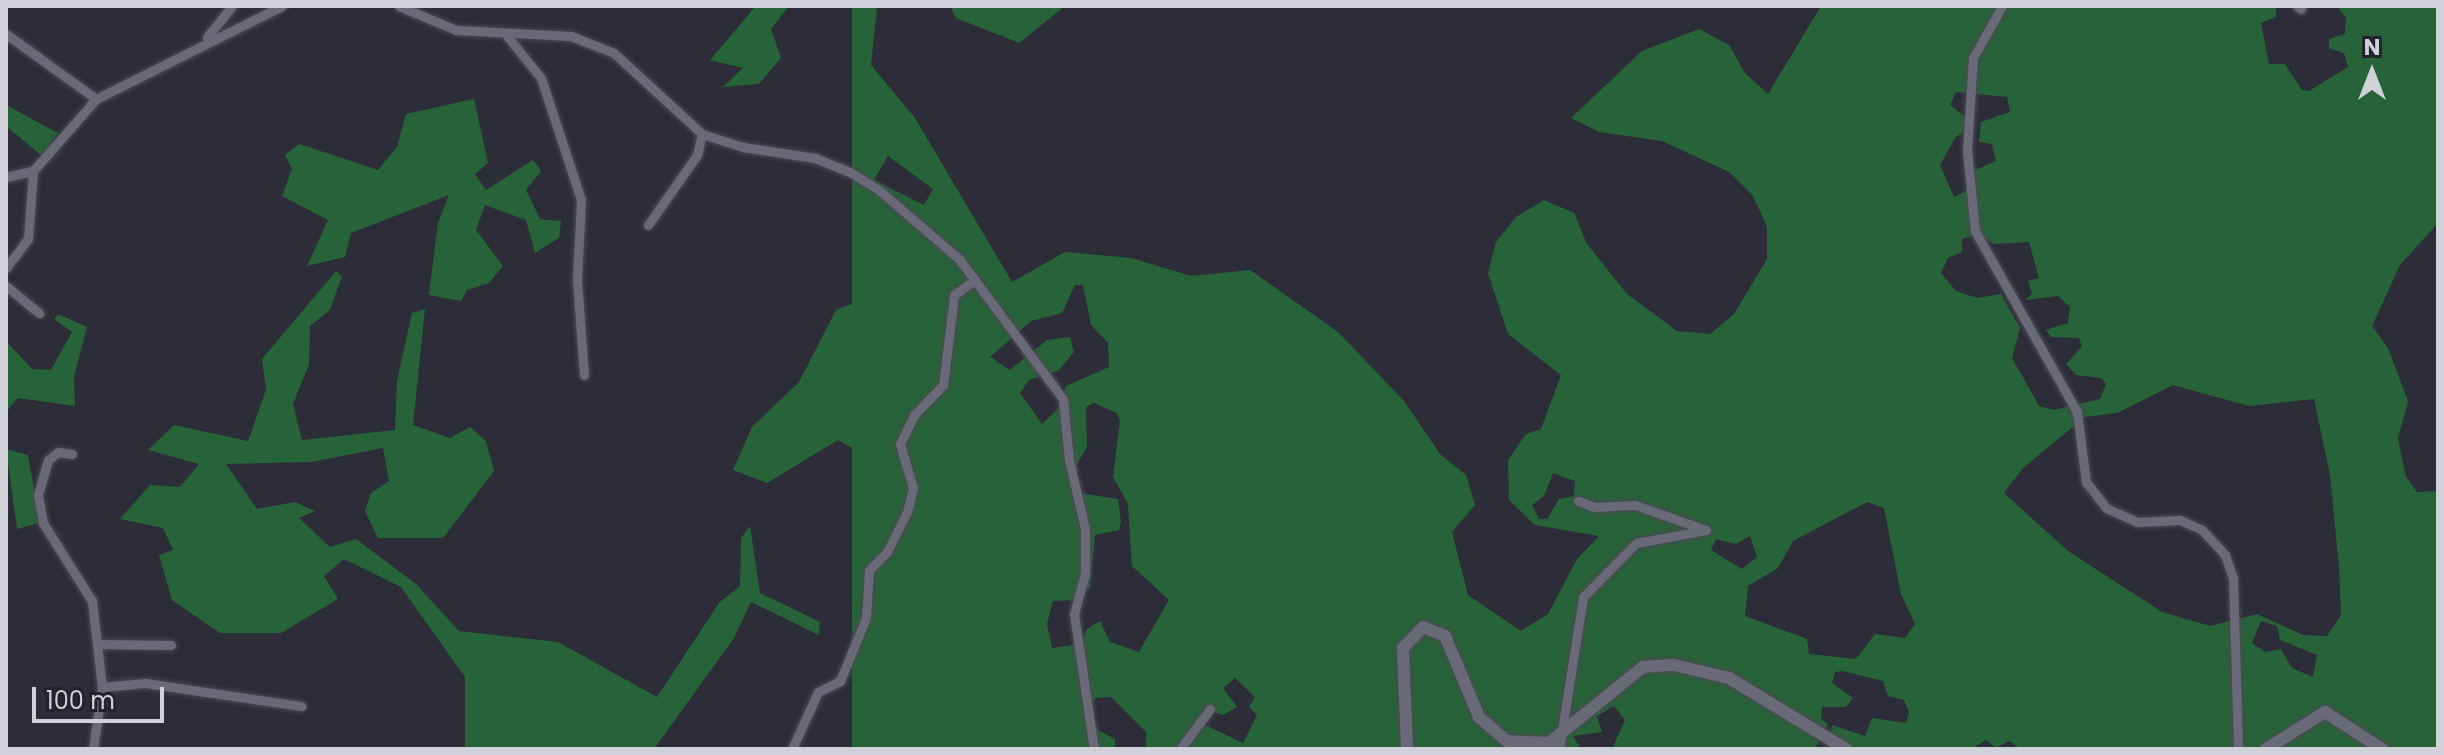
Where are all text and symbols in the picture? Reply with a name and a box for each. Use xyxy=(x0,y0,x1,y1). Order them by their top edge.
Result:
north arrow xyxy=(2332,32,2412,112)
text: N xyxy=(2364,32,2380,63)
scale bar xyxy=(36,671,168,721)
text: 100 m xyxy=(46,684,115,717)

